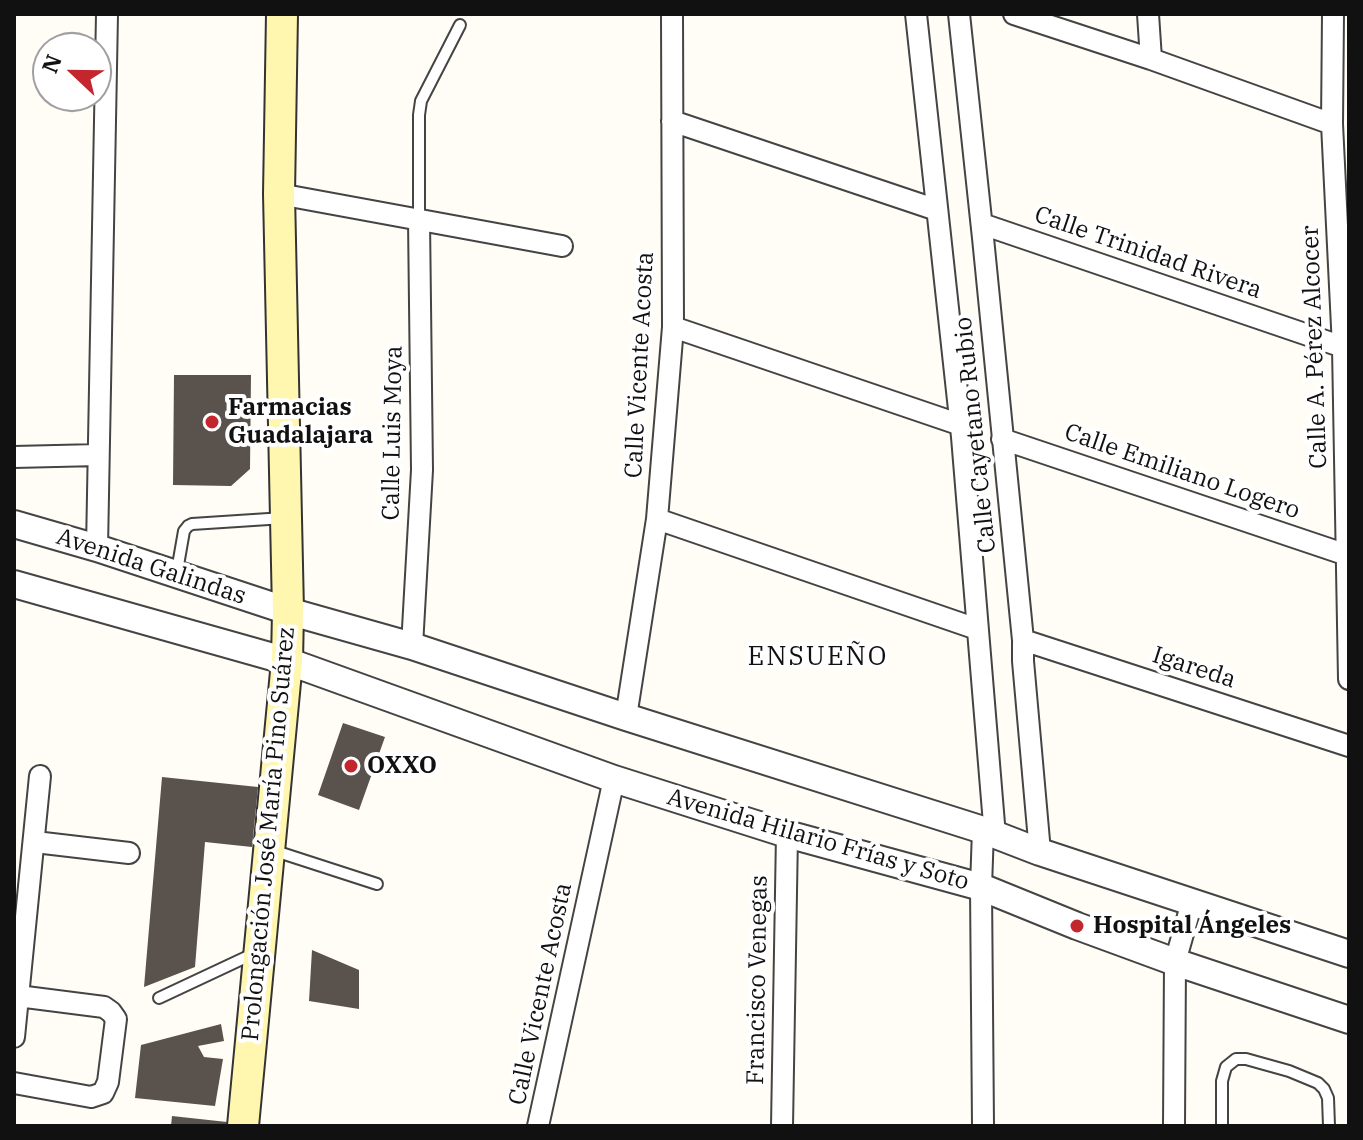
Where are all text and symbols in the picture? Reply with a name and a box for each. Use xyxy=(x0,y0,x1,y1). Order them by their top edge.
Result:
north arrow xyxy=(32,32,112,112)
text: N xyxy=(34,50,68,77)
street label: Calle Trinidad Rivera xyxy=(1031,201,1265,305)
street label: Calle A. Pérez Alcocer xyxy=(1296,225,1334,469)
street label: Calle Vicente Acosta xyxy=(620,251,660,479)
street label: Calle Cayetano Rubio xyxy=(949,316,1003,554)
street label: Calle Luis Moya xyxy=(377,345,409,521)
place label: Farmacias Guadalajara xyxy=(228,394,373,450)
marker: Farmacias Guadalajara xyxy=(203,413,221,431)
street label: Calle Emiliano Logero xyxy=(1060,418,1304,526)
street label: Avenida Galindas xyxy=(53,523,249,611)
street label: Prolongación José María Pino Suárez xyxy=(237,626,301,1042)
district label: ENSUEÑO xyxy=(748,641,888,673)
street label: Igareda xyxy=(1149,641,1239,695)
place label: OXXO xyxy=(367,752,437,780)
marker: OXXO xyxy=(342,757,360,775)
street label: Avenida Hilario Frías y Soto xyxy=(664,783,972,897)
street label: Francisco Venegas xyxy=(742,875,774,1085)
street label: Calle Vicente Acosta xyxy=(503,880,579,1108)
place label: Hospital Ángeles xyxy=(1093,912,1291,940)
marker: Hospital Ángeles xyxy=(1068,917,1086,935)

